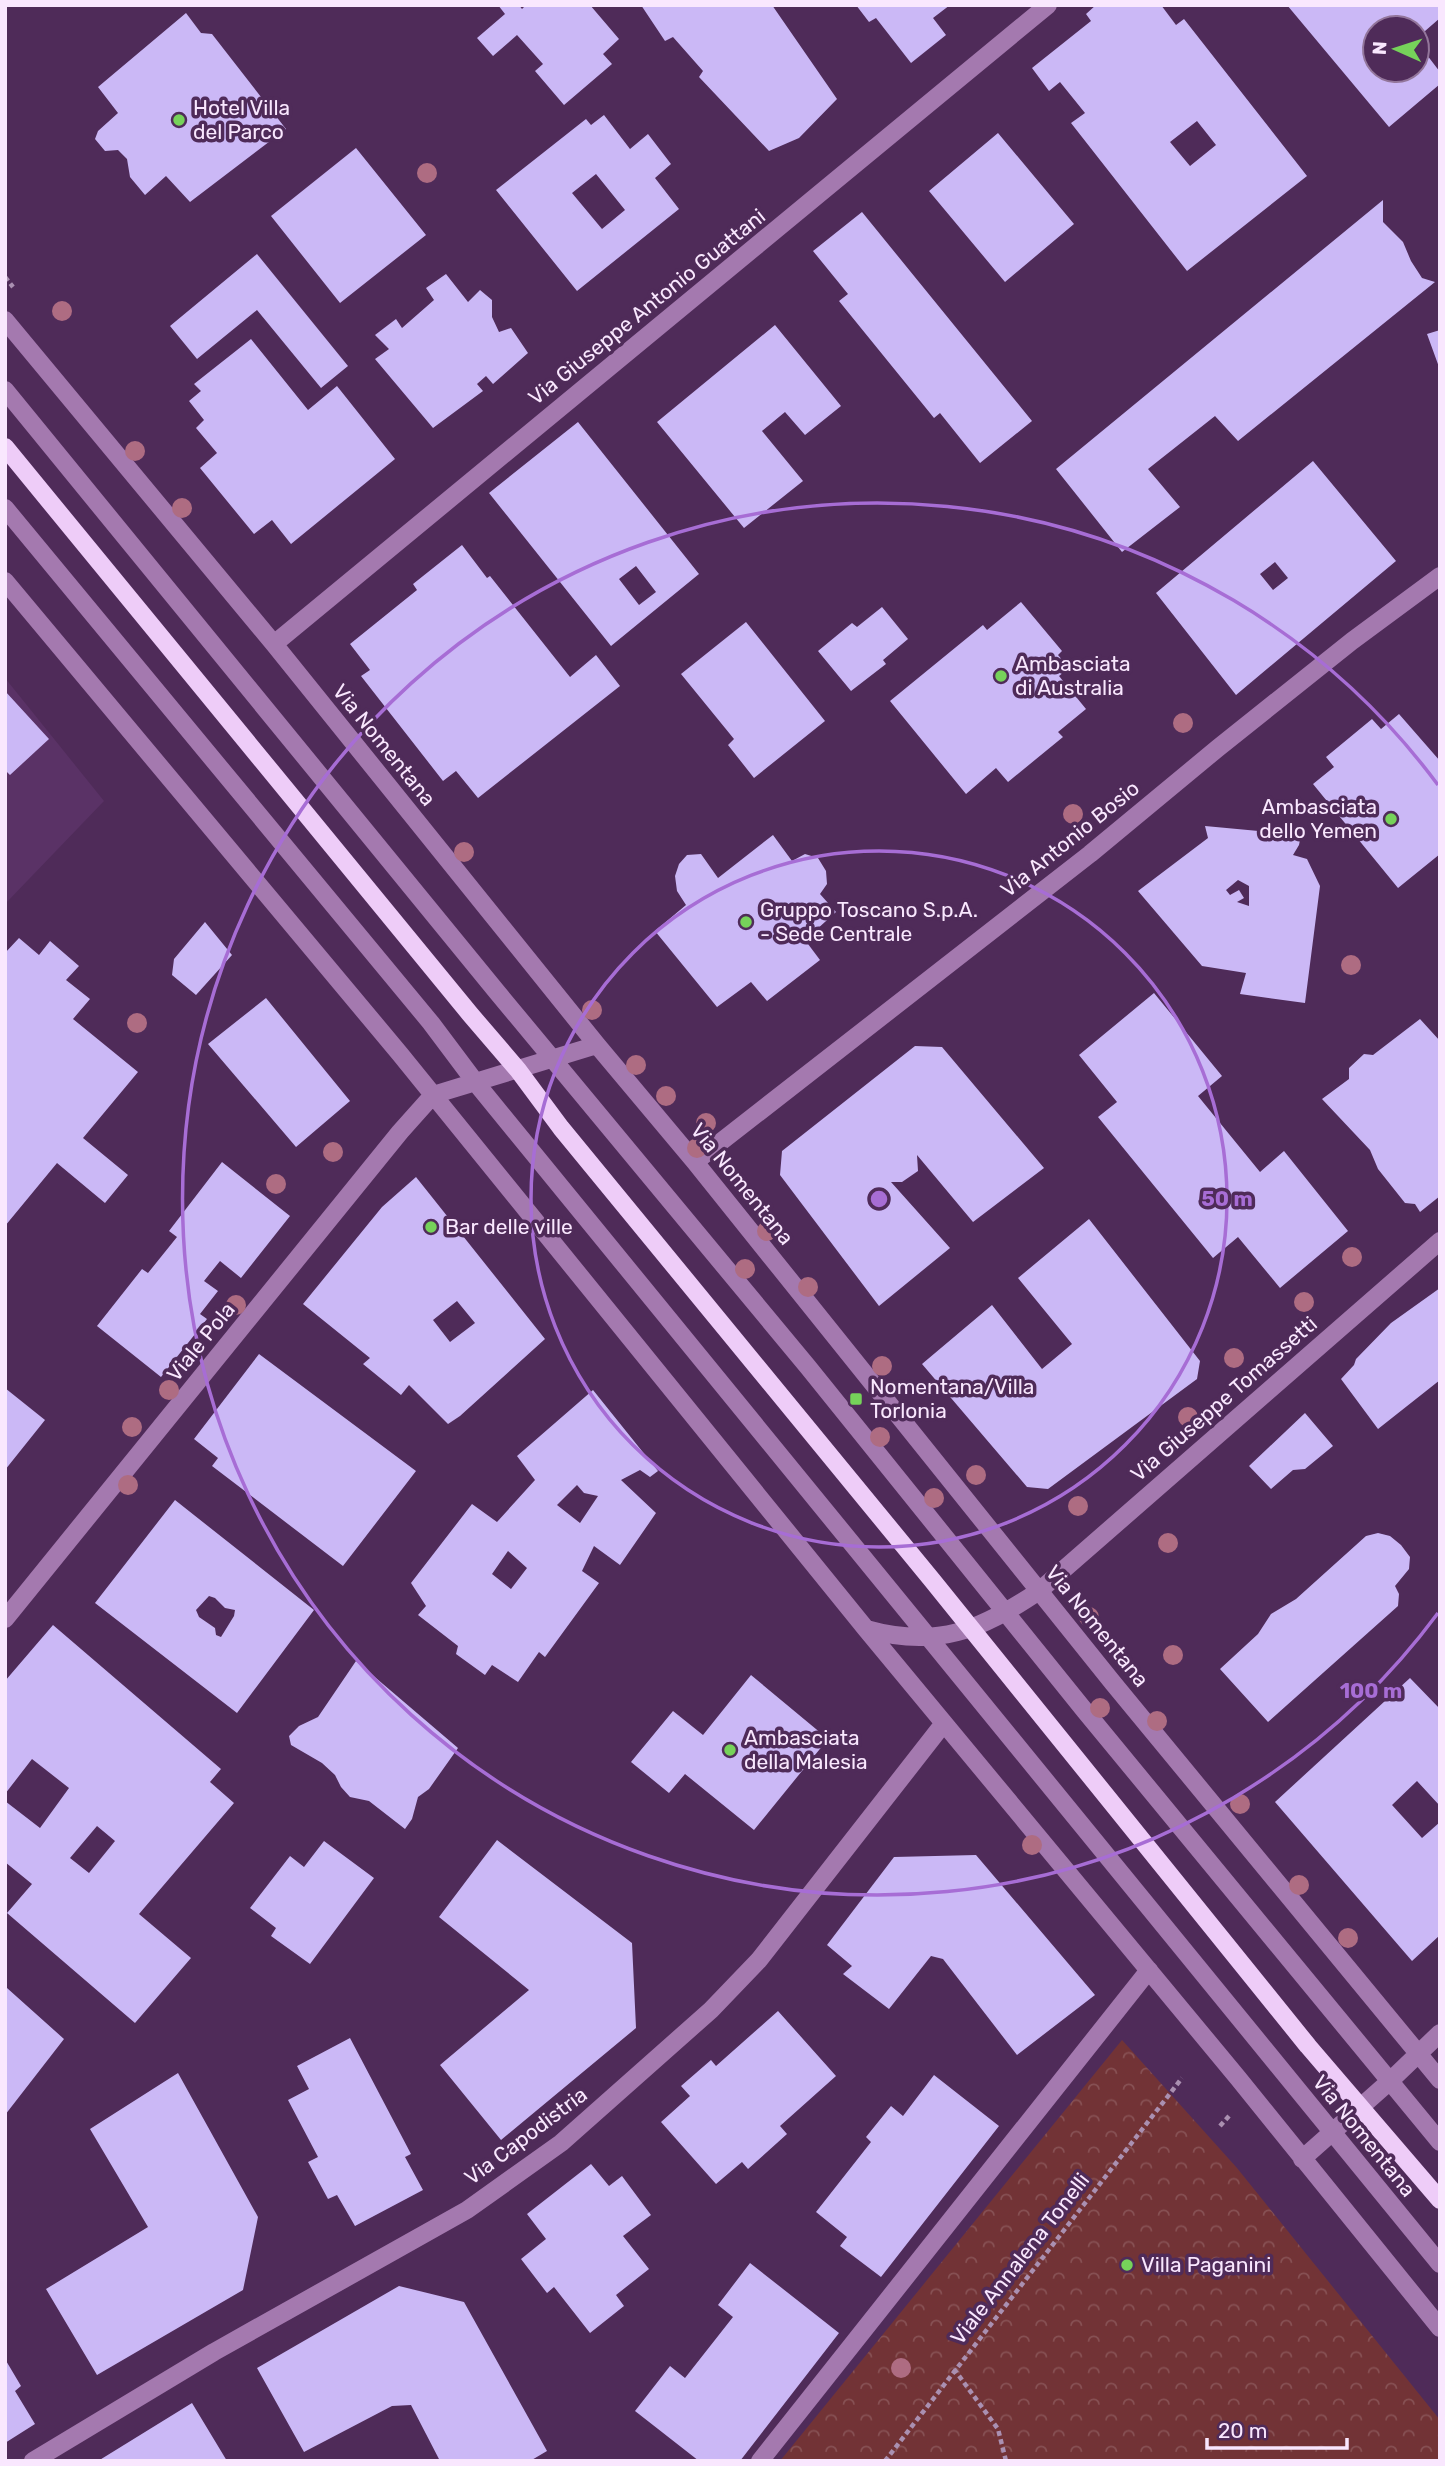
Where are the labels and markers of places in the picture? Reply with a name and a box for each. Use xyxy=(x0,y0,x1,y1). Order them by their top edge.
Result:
place label: Hotel Villa del Parco xyxy=(193,95,290,144)
marker: Hotel Villa del Parco xyxy=(171,112,187,128)
place label: Ambasciata di Australia xyxy=(1015,651,1131,700)
marker: Ambasciata di Australia xyxy=(993,668,1009,684)
place label: Ambasciata dello Yemen xyxy=(1259,794,1377,843)
marker: Ambasciata dello Yemen xyxy=(1383,811,1399,827)
place label: Gruppo Toscano S.p.A. - Sede Centrale xyxy=(760,897,978,946)
marker: Gruppo Toscano S.p.A. - Sede Centrale xyxy=(738,914,754,930)
centre of rings xyxy=(867,1187,891,1211)
place label: Bar delle ville xyxy=(445,1214,573,1239)
marker: Bar delle ville xyxy=(423,1219,439,1235)
place label: Nomentana/Villa Torlonia xyxy=(870,1374,1034,1423)
marker: Nomentana/Villa Torlonia xyxy=(848,1391,864,1407)
place label: Ambasciata della Malesia xyxy=(744,1725,868,1774)
marker: Ambasciata della Malesia xyxy=(722,1742,738,1758)
place label: Villa Paganini xyxy=(1141,2252,1271,2277)
marker: Villa Paganini xyxy=(1119,2257,1135,2273)

